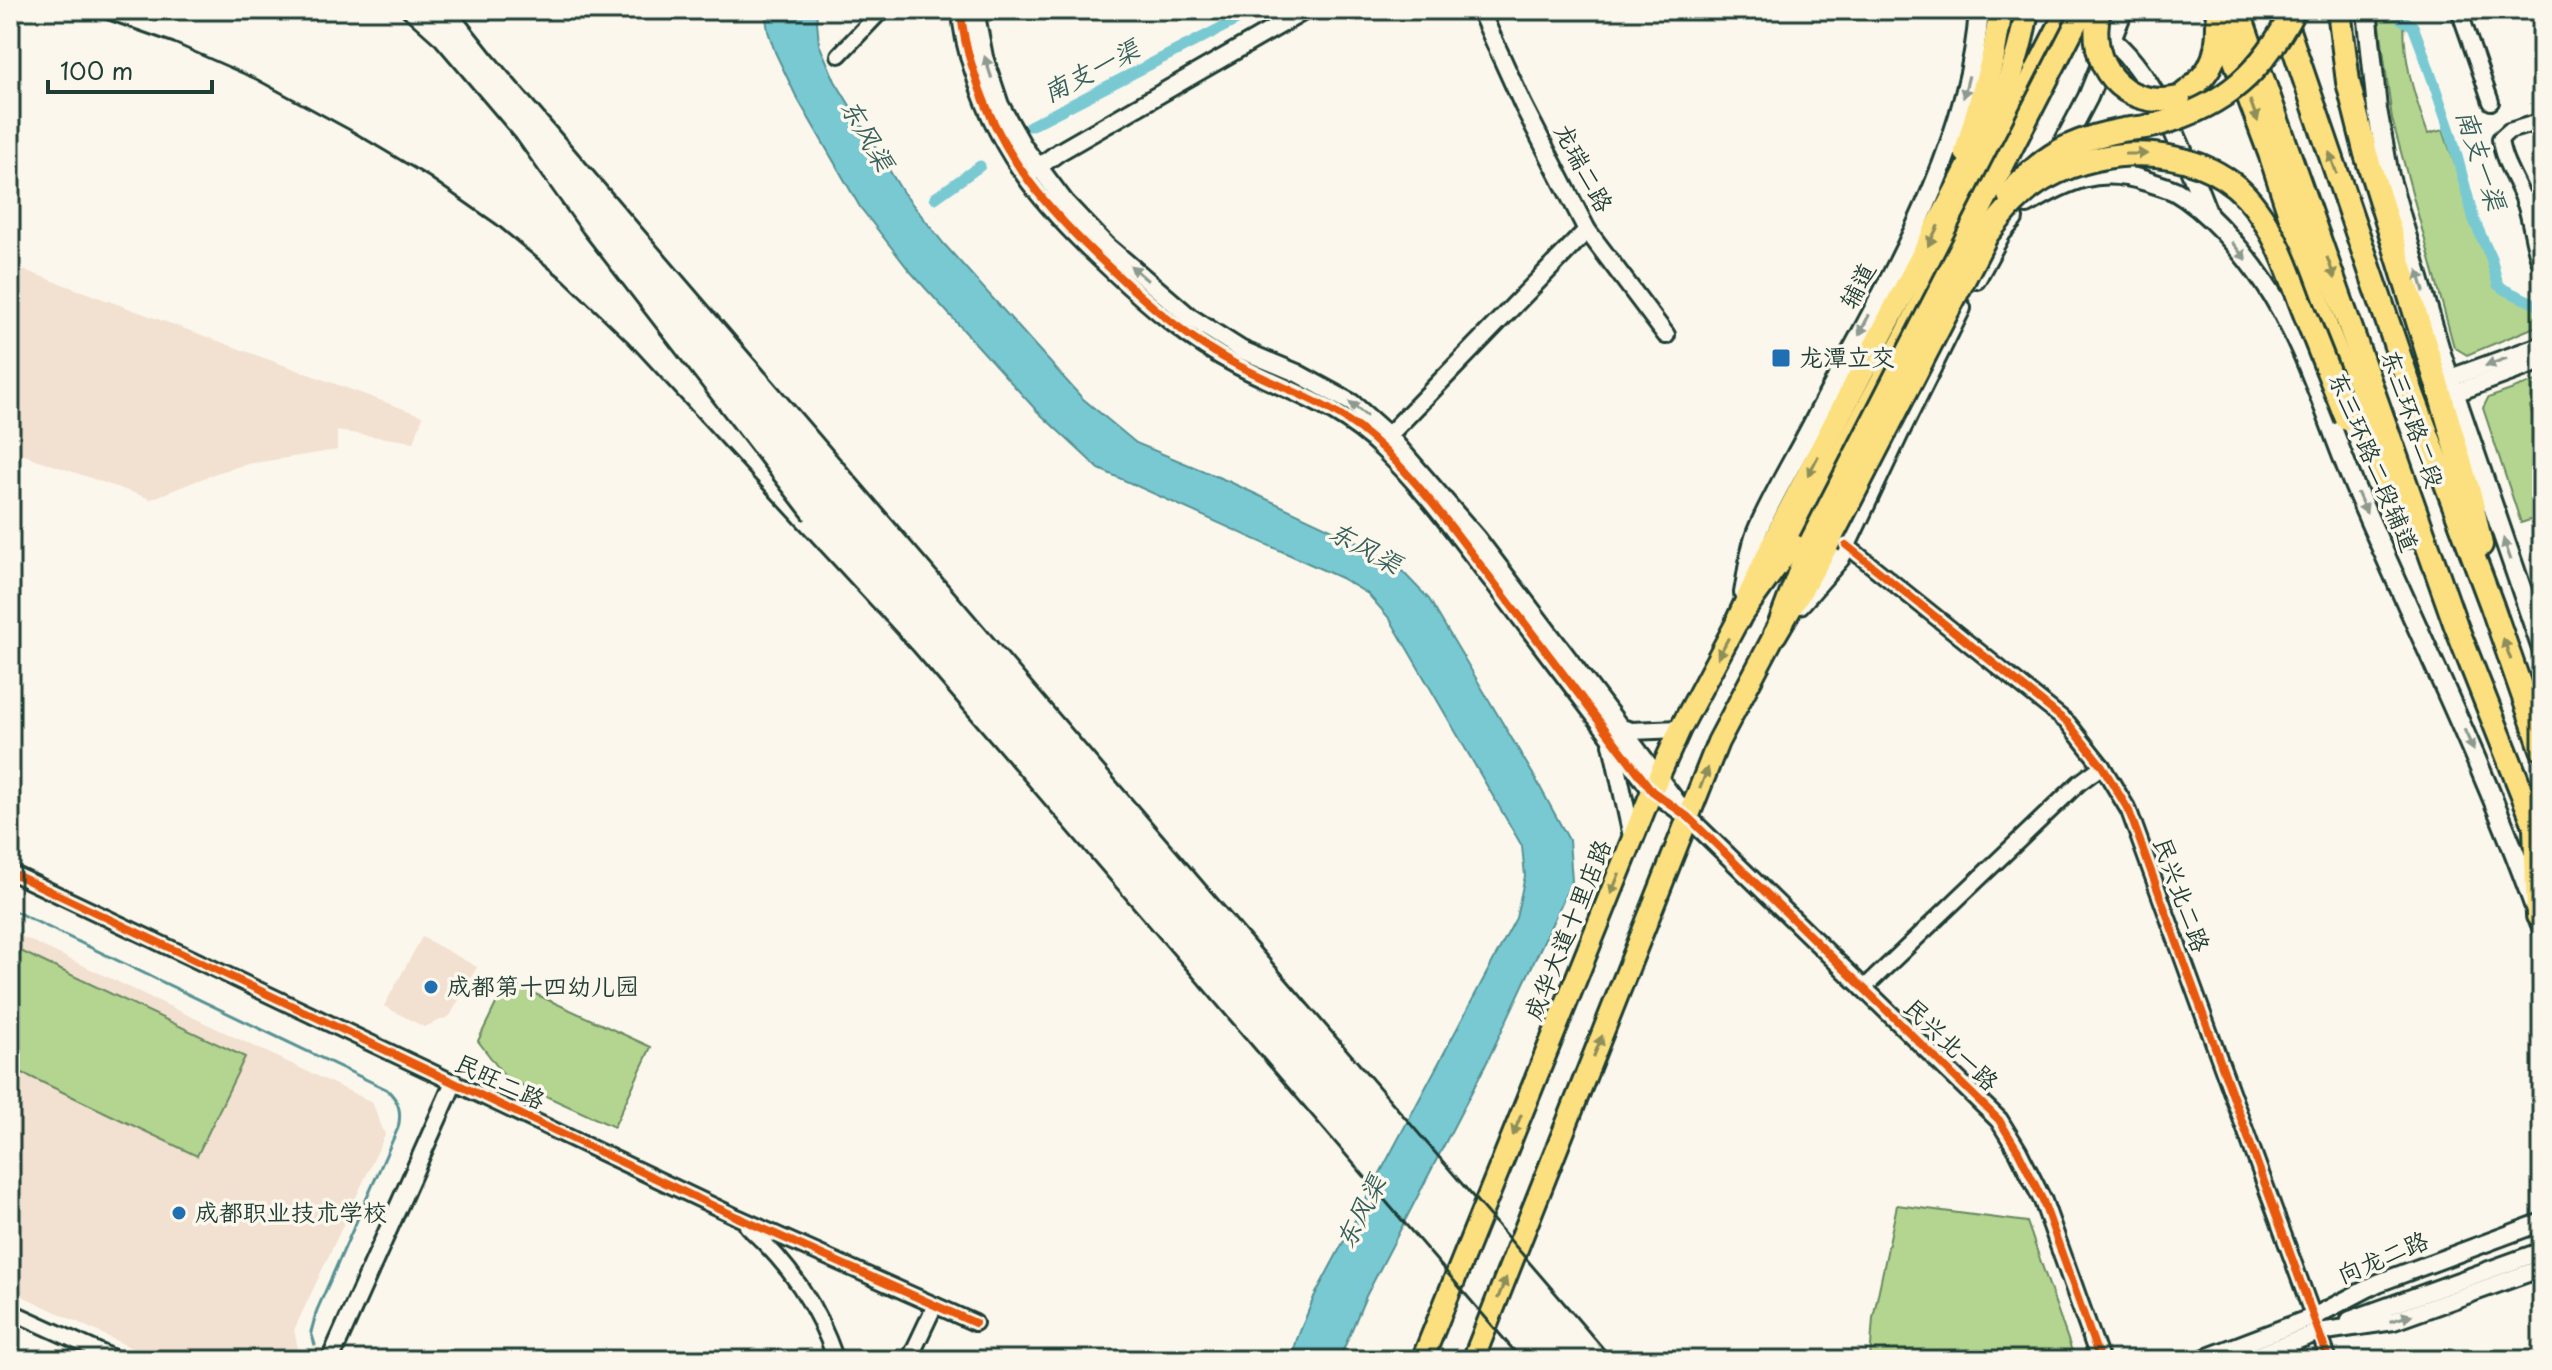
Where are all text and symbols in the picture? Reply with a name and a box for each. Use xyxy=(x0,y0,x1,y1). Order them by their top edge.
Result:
water label: 南支一渠 xyxy=(1035,28,1147,111)
scale bar xyxy=(48,44,212,94)
text: 100 m xyxy=(60,52,133,88)
one-way arrow xyxy=(981,54,993,78)
one-way arrow xyxy=(1960,74,1972,99)
water label: 东风渠 xyxy=(832,91,906,180)
one-way arrow xyxy=(2248,99,2261,123)
water label: 南支一渠 xyxy=(2448,104,2518,217)
street label: 龙瑞二路 xyxy=(1546,116,1623,218)
one-way arrow xyxy=(2123,148,2149,160)
one-way arrow xyxy=(2327,151,2339,175)
one-way arrow xyxy=(1926,224,1939,247)
one-way arrow xyxy=(2231,241,2247,261)
street label: 辅道 xyxy=(1829,256,1883,315)
one-way arrow xyxy=(2325,256,2337,280)
one-way arrow xyxy=(1129,265,1149,282)
one-way arrow xyxy=(2414,269,2427,293)
one-way arrow xyxy=(1858,314,1871,337)
place label: 龙潭立交 xyxy=(1799,338,1895,374)
street label: 东三环路二段 xyxy=(2373,344,2454,492)
marker: 龙潭立交 xyxy=(1770,347,1792,369)
one-way arrow xyxy=(2484,356,2508,369)
street label: 东三环路二段辅道 xyxy=(2321,366,2429,557)
one-way arrow xyxy=(1348,401,1368,418)
one-way arrow xyxy=(1806,455,1819,478)
one-way arrow xyxy=(2355,491,2369,515)
water label: 东风渠 xyxy=(1322,511,1411,584)
one-way arrow xyxy=(2500,537,2512,561)
one-way arrow xyxy=(1716,637,1730,659)
one-way arrow xyxy=(2501,637,2513,661)
one-way arrow xyxy=(2462,728,2476,752)
one-way arrow xyxy=(1698,766,1711,790)
street label: 民兴北二路 xyxy=(2145,832,2220,957)
street label: 成华大道十里店路 xyxy=(1513,833,1619,1025)
one-way arrow xyxy=(1608,872,1621,896)
place label: 成都第十四幼儿园 xyxy=(447,967,639,1003)
marker: 成都第十四幼儿园 xyxy=(422,978,440,996)
street label: 民兴北一路 xyxy=(1897,989,2008,1098)
one-way arrow xyxy=(1592,1034,1605,1058)
street label: 民旺二路 xyxy=(450,1044,552,1117)
one-way arrow xyxy=(1510,1113,1523,1137)
water label: 东风渠 xyxy=(1325,1166,1396,1255)
place label: 成都职业技术学校 xyxy=(195,1193,387,1229)
marker: 成都职业技术学校 xyxy=(170,1204,188,1222)
street label: 向龙二路 xyxy=(2331,1221,2433,1291)
one-way arrow xyxy=(1496,1276,1509,1300)
one-way arrow xyxy=(2389,1311,2413,1324)

